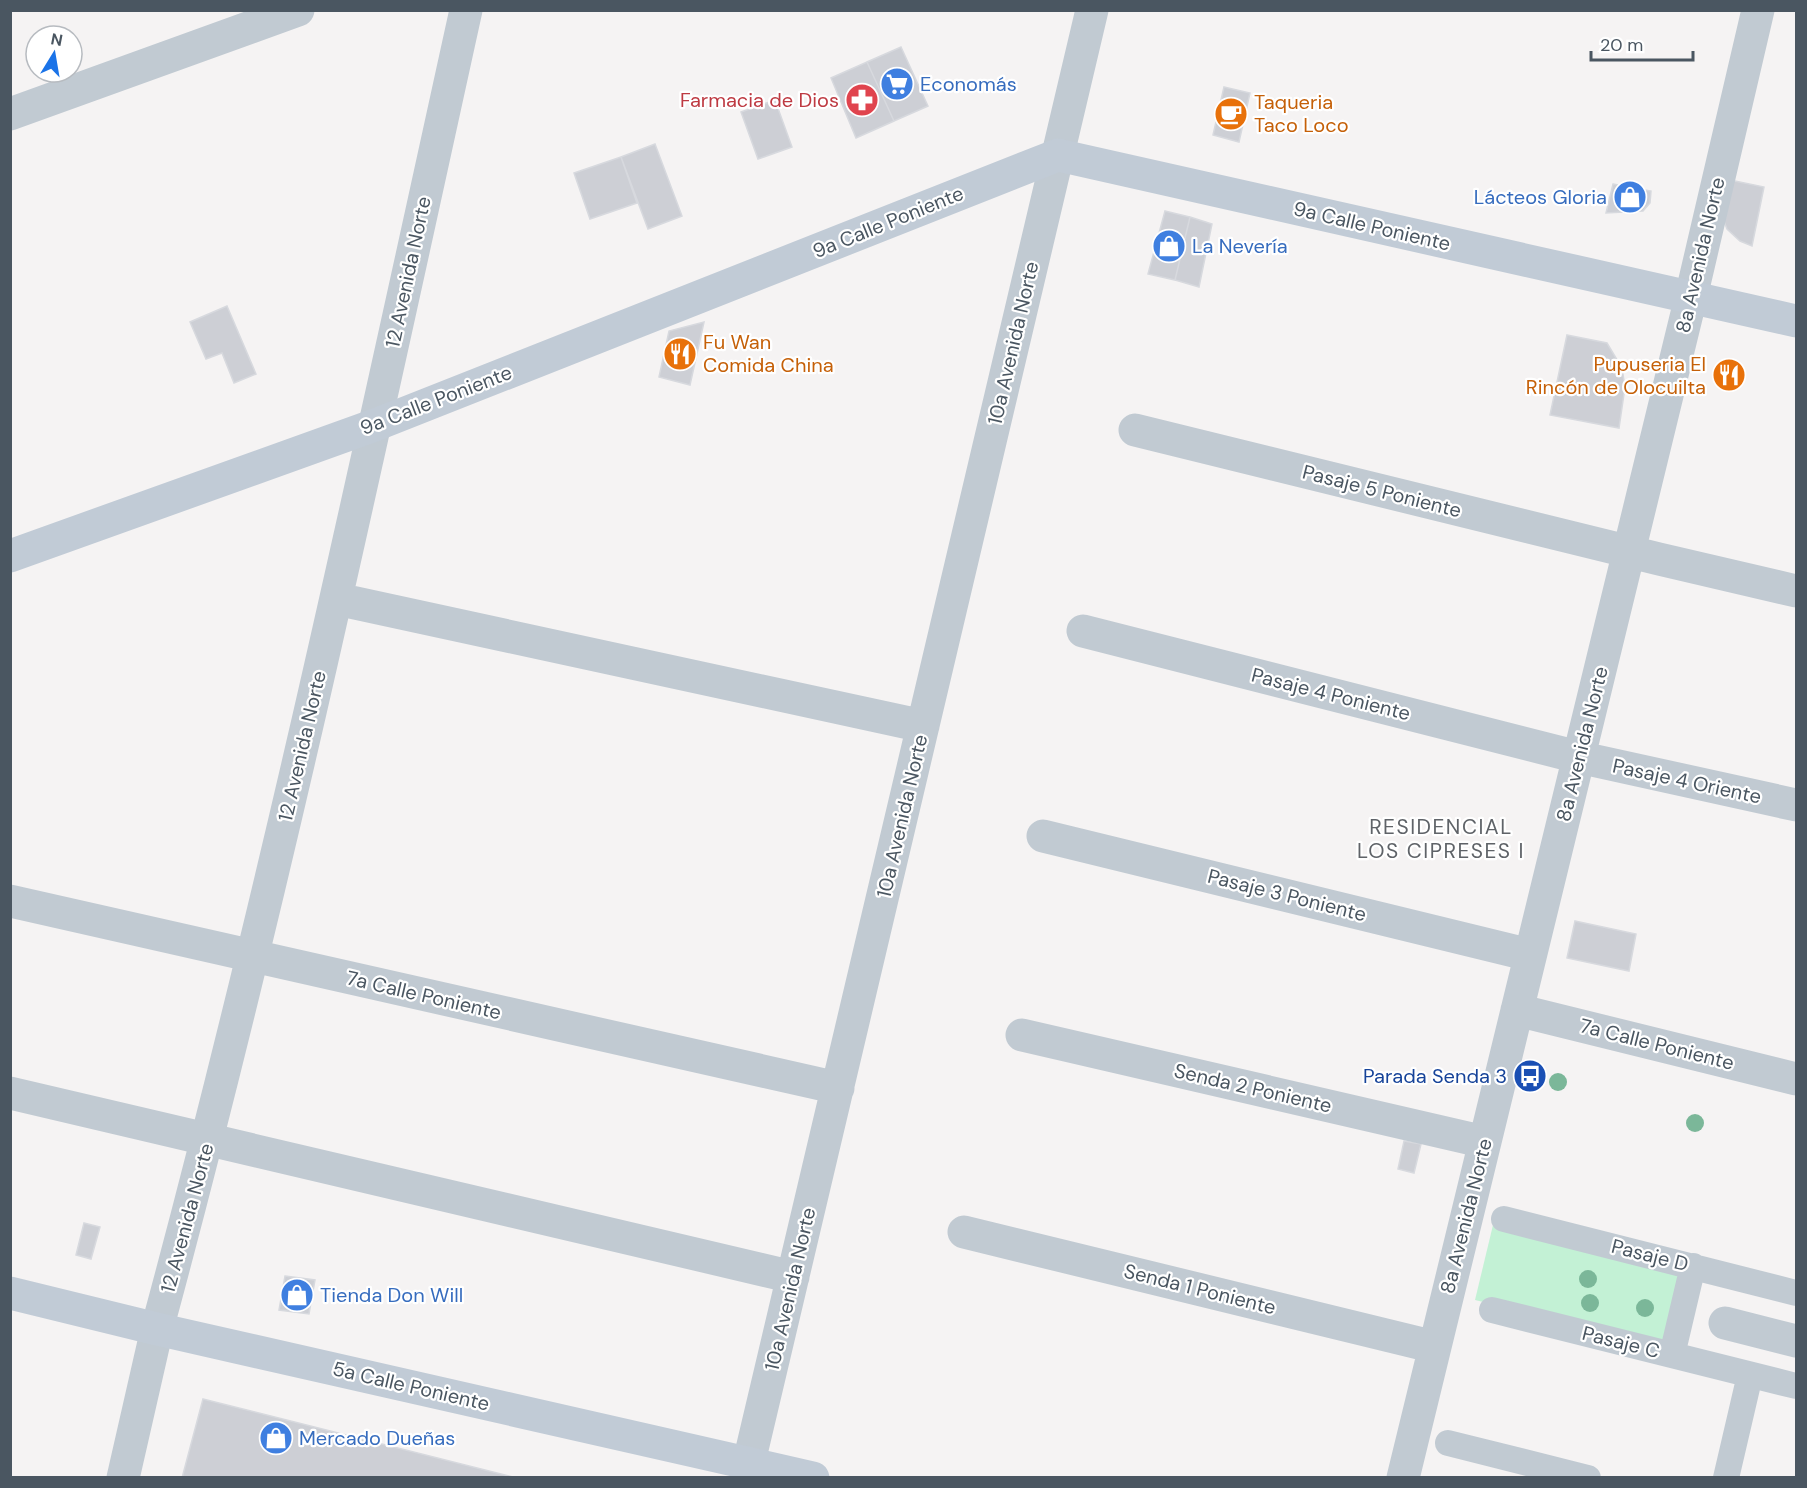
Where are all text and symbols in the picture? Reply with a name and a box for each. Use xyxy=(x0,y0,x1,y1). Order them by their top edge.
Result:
north arrow xyxy=(24,24,84,84)
scale bar xyxy=(1591,24,1693,62)
text: N xyxy=(49,28,64,51)
text: 20 m xyxy=(1600,33,1643,57)
supermarket icon: Economás xyxy=(879,66,915,102)
place label: Economás xyxy=(920,71,1017,97)
pharmacy icon: Farmacia de Dios xyxy=(844,82,880,118)
place label: Farmacia de Dios xyxy=(680,87,839,113)
place label: Taqueria Taco Loco xyxy=(1254,89,1349,138)
cafe icon: Taqueria Taco Loco xyxy=(1213,96,1249,132)
street label: 8a Avenida Norte xyxy=(1669,175,1731,335)
shop icon: Lácteos Gloria xyxy=(1612,179,1648,215)
street label: 9a Calle Poniente xyxy=(809,180,967,264)
place label: Lácteos Gloria xyxy=(1474,184,1607,210)
street label: 12 Avenida Norte xyxy=(379,194,437,350)
street label: 9a Calle Poniente xyxy=(1291,195,1453,257)
shop icon: La Nevería xyxy=(1151,228,1187,264)
place label: La Nevería xyxy=(1192,233,1288,259)
street label: 10a Avenida Norte xyxy=(982,259,1044,427)
place label: Fu Wan Comida China xyxy=(703,329,834,378)
restaurant icon: Fu Wan Comida China xyxy=(662,336,698,372)
place label: Pupuseria El Rincón de Olocuilta xyxy=(1526,351,1706,400)
restaurant icon: Pupuseria El Rincón de Olocuilta xyxy=(1711,357,1747,393)
street label: 9a Calle Poniente xyxy=(356,359,516,441)
street label: Pasaje 5 Poniente xyxy=(1300,459,1464,523)
street label: Pasaje 4 Poniente xyxy=(1249,662,1413,726)
street label: 8a Avenida Norte xyxy=(1550,664,1614,824)
street label: 12 Avenida Norte xyxy=(272,668,332,824)
street label: 10a Avenida Norte xyxy=(871,732,933,900)
street label: Pasaje 4 Oriente xyxy=(1610,753,1764,809)
district label: RESIDENCIAL LOS CIPRESES I xyxy=(1357,813,1525,865)
street label: Pasaje 3 Poniente xyxy=(1205,863,1369,927)
street label: 7a Calle Poniente xyxy=(344,965,504,1025)
street label: 7a Calle Poniente xyxy=(1577,1012,1737,1076)
street label: Senda 2 Poniente xyxy=(1172,1057,1334,1119)
bus stop icon: Parada Senda 3 xyxy=(1512,1058,1548,1094)
place label: Parada Senda 3 xyxy=(1363,1063,1507,1089)
street label: 8a Avenida Norte xyxy=(1434,1136,1498,1296)
street label: 12 Avenida Norte xyxy=(155,1140,219,1296)
street label: 10a Avenida Norte xyxy=(759,1205,821,1373)
street label: Pasaje D xyxy=(1609,1233,1691,1277)
street label: Senda 1 Poniente xyxy=(1121,1258,1279,1320)
shop icon: Tienda Don Will xyxy=(279,1277,315,1313)
place label: Tienda Don Will xyxy=(320,1282,463,1308)
street label: Pasaje C xyxy=(1580,1320,1662,1364)
street label: 5a Calle Poniente xyxy=(330,1355,492,1417)
shop icon: Mercado Dueñas xyxy=(258,1420,294,1456)
place label: Mercado Dueñas xyxy=(299,1425,455,1451)

